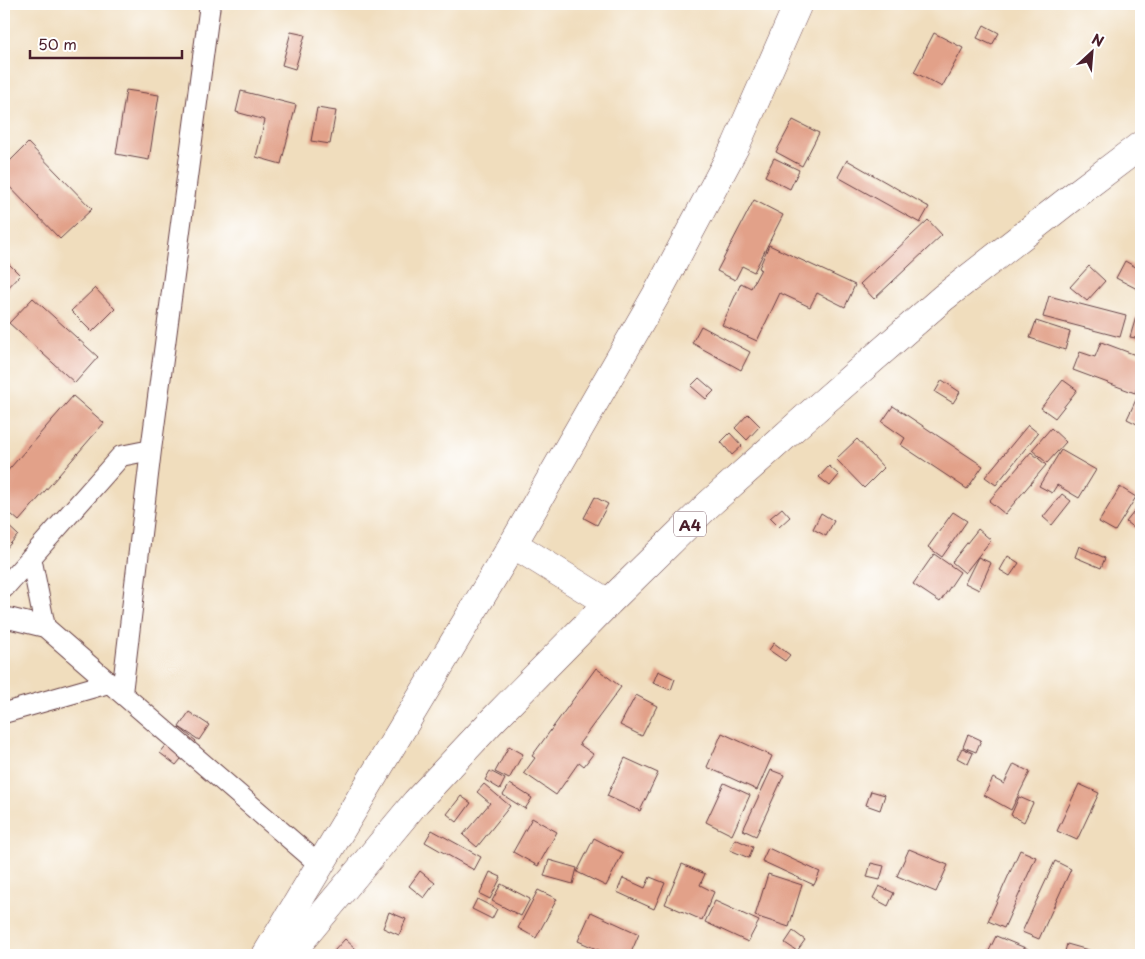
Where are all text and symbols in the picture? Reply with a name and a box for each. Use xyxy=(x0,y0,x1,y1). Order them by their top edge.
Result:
scale bar xyxy=(30,28,182,60)
north arrow xyxy=(1068,28,1118,78)
text: N xyxy=(1088,28,1108,52)
text: 50 m xyxy=(38,32,77,55)
road number: A4 xyxy=(674,512,706,536)

